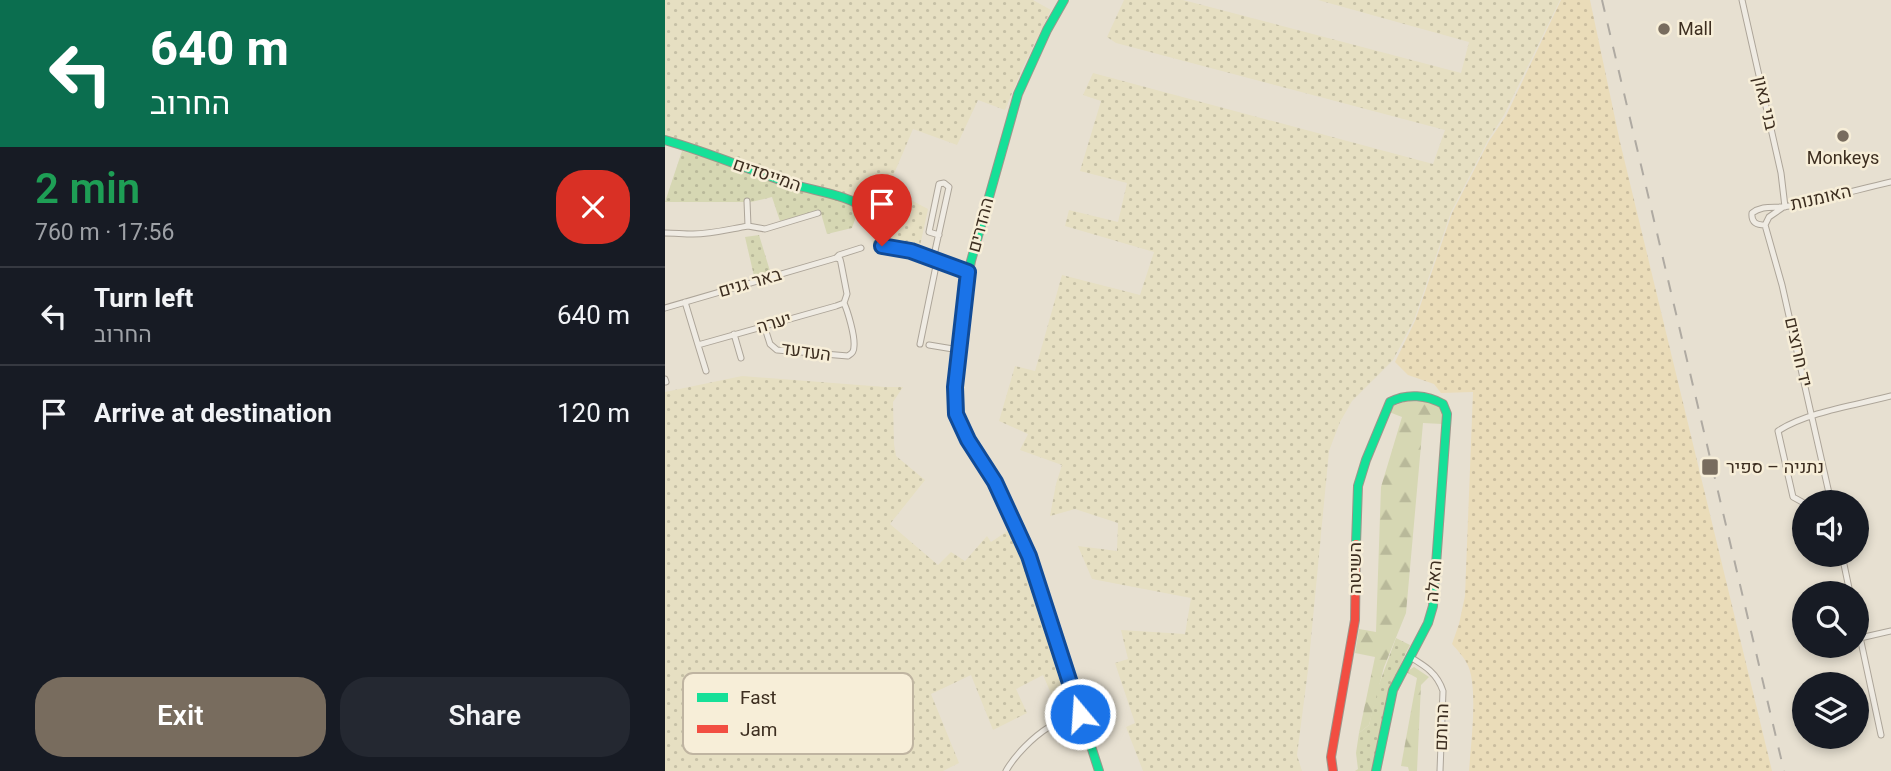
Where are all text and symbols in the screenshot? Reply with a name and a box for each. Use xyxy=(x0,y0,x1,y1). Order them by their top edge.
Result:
text: 640 m xyxy=(150,14,289,86)
place label: Mall xyxy=(1678,16,1712,43)
marker: Mall xyxy=(1656,21,1672,37)
icon: left xyxy=(35,28,126,119)
street label: בני גאון xyxy=(1746,73,1784,133)
text: החרוב xyxy=(150,80,230,127)
marker: Monkeys xyxy=(1835,128,1851,144)
place label: Monkeys xyxy=(1807,145,1879,172)
street label: המייסדים xyxy=(729,151,805,199)
text: 2 min xyxy=(35,159,140,221)
button: close xyxy=(556,170,630,244)
pin xyxy=(852,174,912,246)
street label: האומנות xyxy=(1788,178,1854,218)
icon: arrive xyxy=(863,185,901,223)
street label: ההדרים xyxy=(961,194,1001,256)
text: 760 m · 17:56 xyxy=(35,216,174,250)
street label: באר גנים xyxy=(715,261,785,305)
text: Turn left xyxy=(94,280,193,318)
icon: left xyxy=(35,297,73,335)
text: 640 m xyxy=(557,297,630,335)
street label: יערה xyxy=(753,305,795,341)
street label: יד חרוצים xyxy=(1777,314,1819,390)
text: החרוב xyxy=(94,318,152,352)
street label: העדעד xyxy=(779,335,833,369)
icon: arrive xyxy=(35,395,73,433)
text: Arrive at destination xyxy=(94,395,332,433)
text: 120 m xyxy=(557,395,630,433)
place label: נתניה – ספיר xyxy=(1726,454,1824,481)
marker: נתניה – ספיר xyxy=(1700,457,1720,477)
map controls xyxy=(1792,490,1869,749)
button: sound xyxy=(1792,490,1869,567)
street label: השיטה xyxy=(1342,542,1369,594)
street label: האלה xyxy=(1419,559,1449,603)
button: search xyxy=(1792,581,1869,658)
button: layers xyxy=(1792,672,1869,749)
legend xyxy=(683,673,913,754)
button: Exit xyxy=(35,677,326,757)
button: Share xyxy=(340,677,630,757)
position arrow xyxy=(1043,677,1117,751)
text: Fast xyxy=(740,684,777,712)
street label: הרותם xyxy=(1428,703,1456,751)
text: Jam xyxy=(740,716,777,744)

